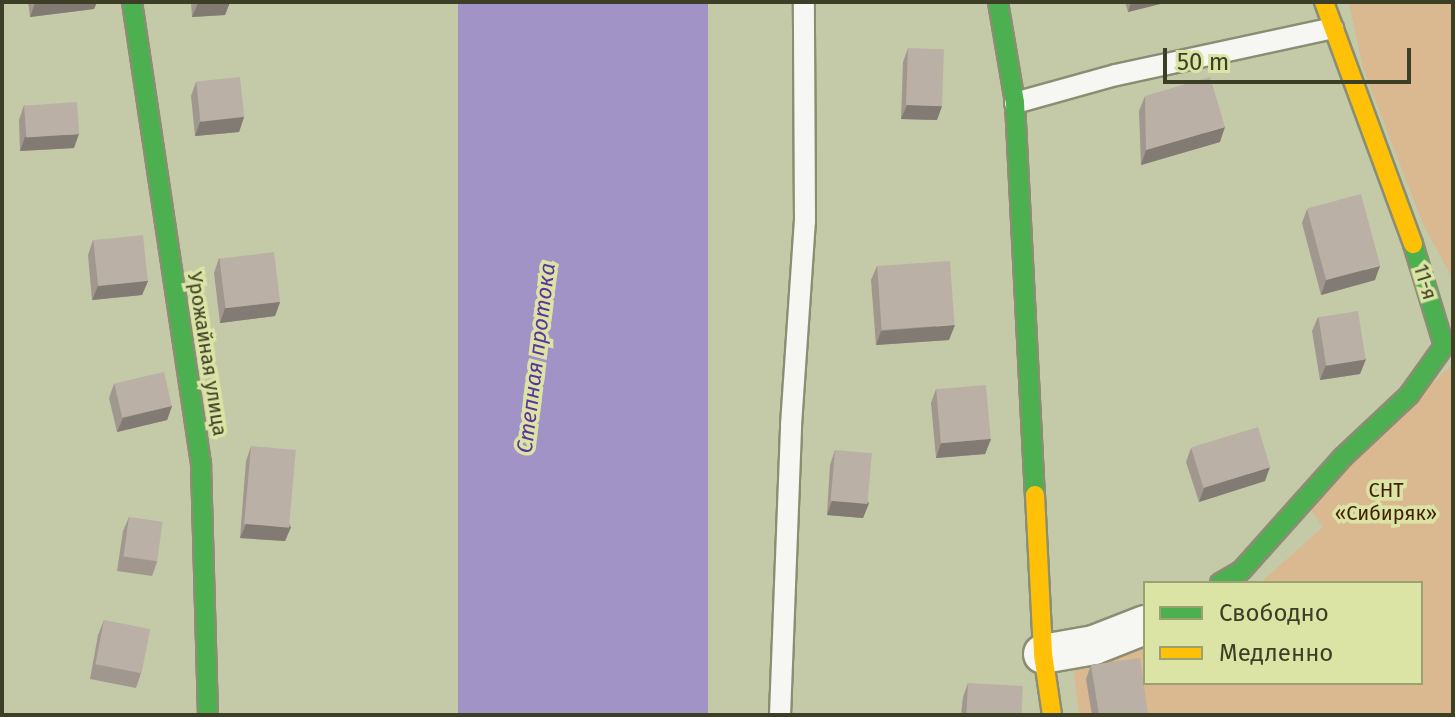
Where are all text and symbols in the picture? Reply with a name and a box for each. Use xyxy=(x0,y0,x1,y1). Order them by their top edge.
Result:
scale bar xyxy=(1167,32,1415,82)
text: 50 m xyxy=(1177,48,1229,76)
water label: Степная протока xyxy=(511,261,561,455)
street label: 11-я xyxy=(1408,261,1442,303)
street label: Урожайная улица xyxy=(182,270,232,438)
park label: СНТ «Сибиряк» xyxy=(1335,478,1437,525)
legend xyxy=(1143,581,1423,685)
text: Свободно xyxy=(1219,599,1329,627)
text: Медленно xyxy=(1219,639,1333,667)

